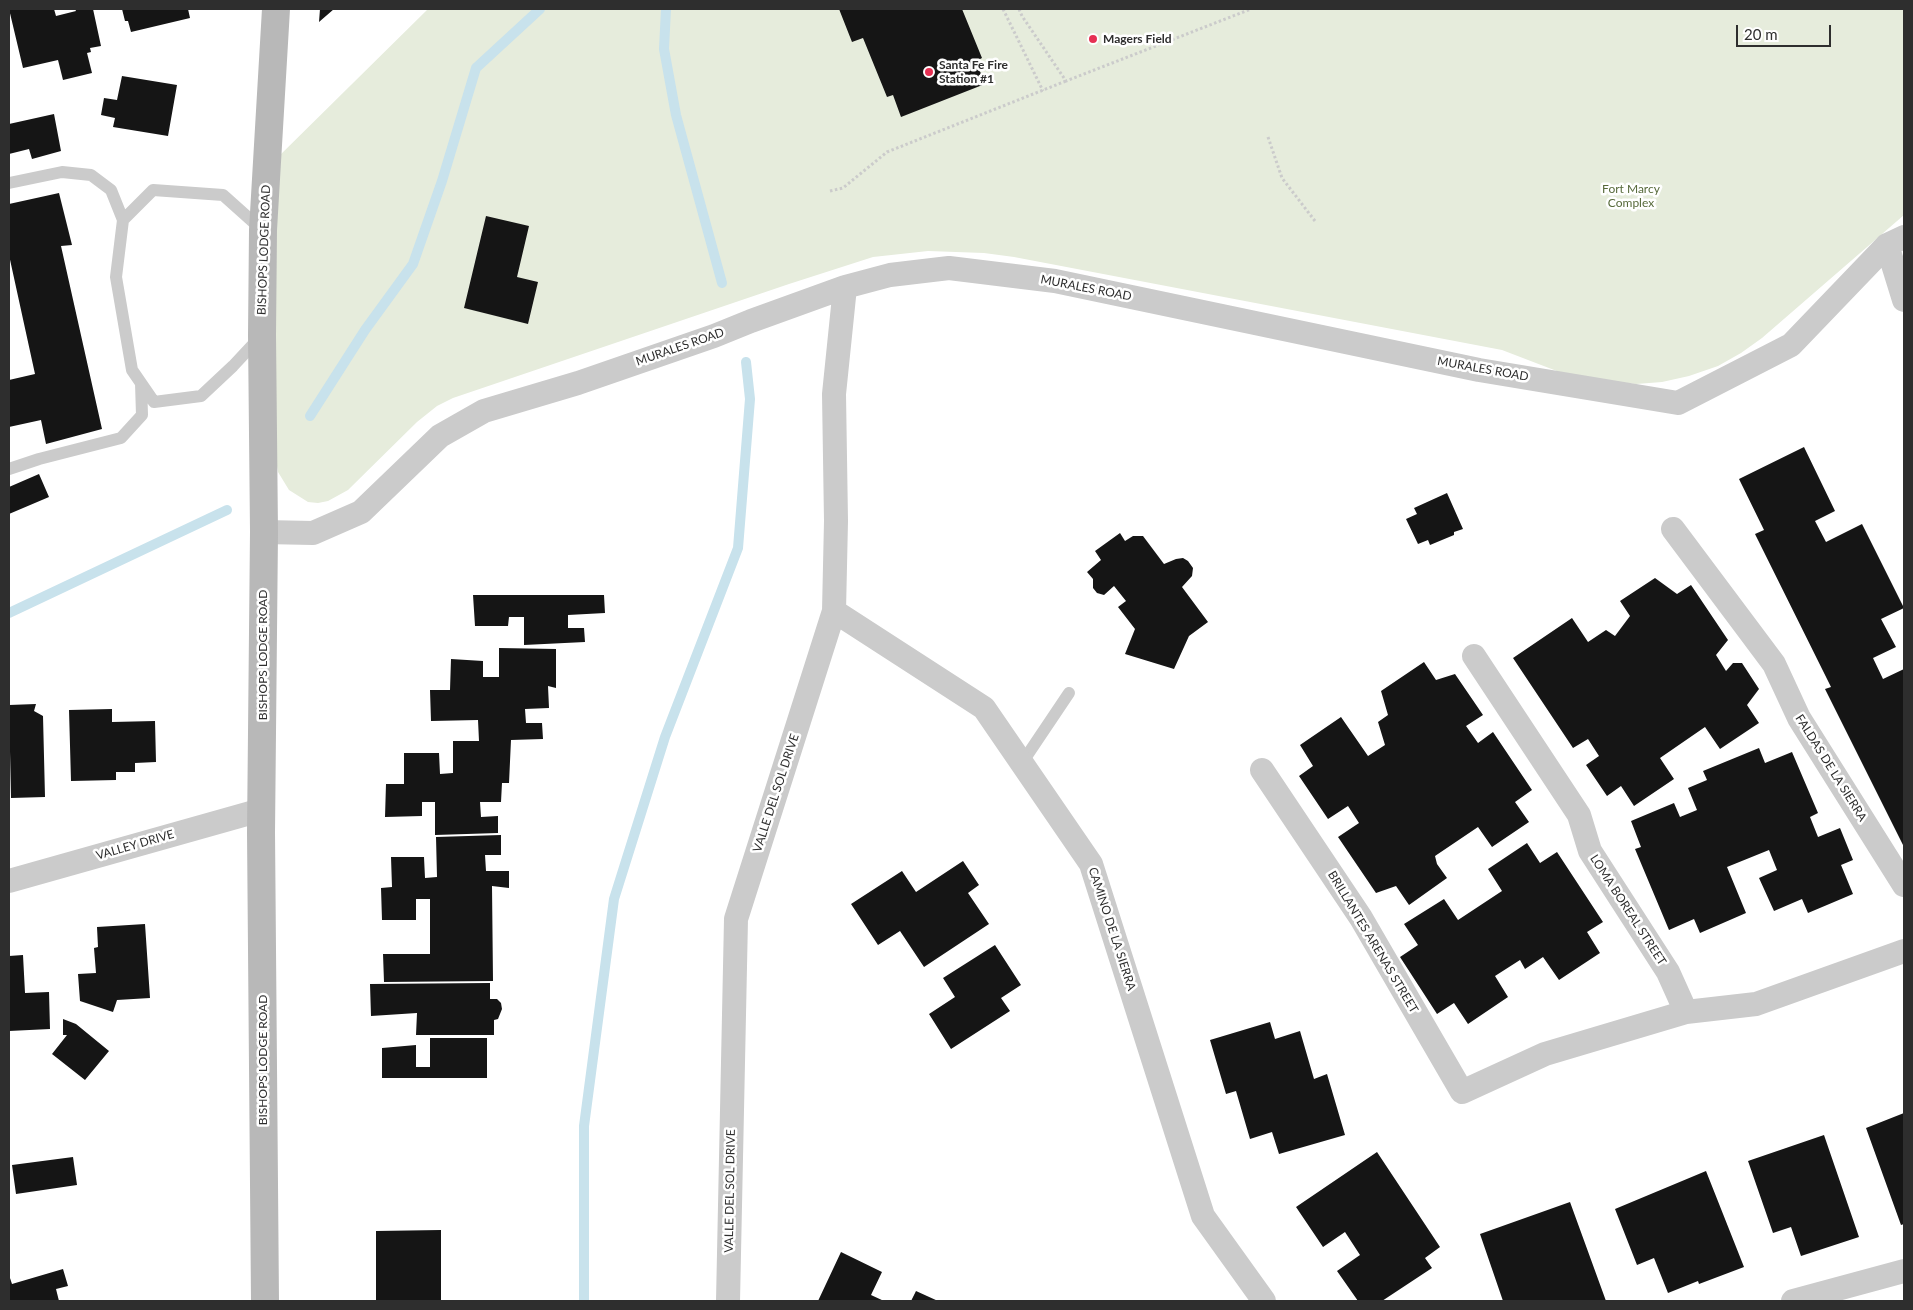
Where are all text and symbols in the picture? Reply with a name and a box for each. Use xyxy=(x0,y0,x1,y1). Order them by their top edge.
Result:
scale bar xyxy=(1738,15,1833,47)
text: 20 m xyxy=(1744,25,1778,43)
place label: Magers Field xyxy=(1103,32,1172,46)
marker: Magers Field xyxy=(1087,33,1099,45)
place label: Santa Fe Fire Station #1 xyxy=(939,58,1008,86)
marker: Santa Fe Fire Station #1 xyxy=(923,66,935,78)
park label: Fort Marcy Complex xyxy=(1602,182,1660,210)
street label: BISHOPS LODGE ROAD xyxy=(255,185,273,315)
street label: MURALES ROAD xyxy=(1039,272,1133,304)
street label: MURALES ROAD xyxy=(634,325,726,369)
street label: MURALES ROAD xyxy=(1436,354,1530,384)
street label: BISHOPS LODGE ROAD xyxy=(256,590,270,720)
street label: FALDAS DE LA SIERRA xyxy=(1792,712,1870,824)
street label: VALLE DEL SOL DRIVE xyxy=(750,732,802,854)
street label: VALLEY DRIVE xyxy=(94,827,176,863)
street label: LOMA BOREAL STREET xyxy=(1587,852,1669,968)
street label: CAMINO DE LA SIERRA xyxy=(1085,865,1139,993)
street label: BRILLANTES ARENAS STREET xyxy=(1325,868,1421,1016)
street label: BISHOPS LODGE ROAD xyxy=(256,995,270,1125)
street label: VALLE DEL SOL DRIVE xyxy=(722,1129,738,1253)

